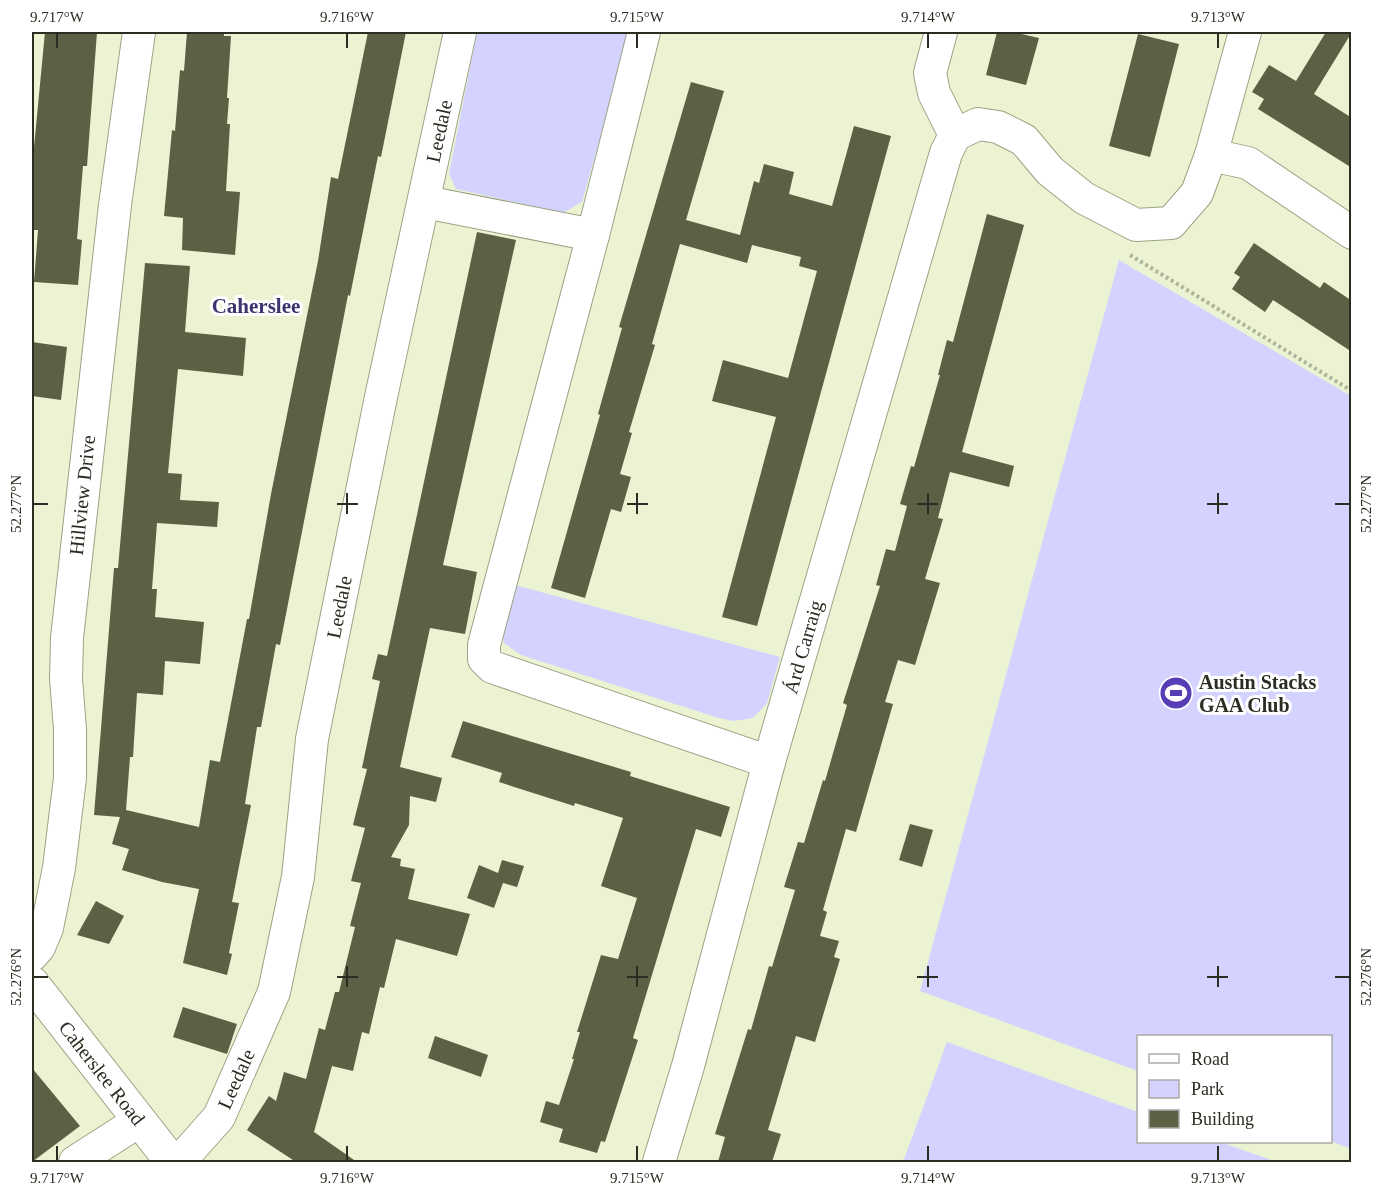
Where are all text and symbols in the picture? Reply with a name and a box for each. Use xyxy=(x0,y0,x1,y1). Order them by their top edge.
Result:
text: 9.717°W xyxy=(30,9,85,25)
text: 9.716°W xyxy=(320,9,375,25)
text: 9.715°W xyxy=(610,9,665,25)
text: 9.714°W xyxy=(901,9,956,25)
text: 9.713°W xyxy=(1191,9,1246,25)
street label: Leedale xyxy=(422,98,456,164)
district label: Caherslee xyxy=(212,294,300,318)
street label: Hillview Drive xyxy=(65,434,99,556)
text: 52.277°N xyxy=(8,475,24,533)
text: 52.277°N xyxy=(1358,475,1374,533)
street label: Leedale xyxy=(322,574,356,640)
street label: Árd Carraig xyxy=(779,598,828,696)
place label: Austin Stacks GAA Club xyxy=(1199,671,1316,716)
sports icon: Austin Stacks GAA Club xyxy=(1158,675,1194,711)
text: 52.276°N xyxy=(8,948,24,1006)
text: 52.276°N xyxy=(1358,948,1374,1006)
street label: Caherslee Road xyxy=(55,1017,149,1129)
legend xyxy=(1137,1035,1332,1143)
street label: Leedale xyxy=(213,1046,259,1112)
text: Road xyxy=(1191,1049,1229,1069)
text: Park xyxy=(1191,1079,1224,1099)
text: Building xyxy=(1191,1109,1254,1129)
text: 9.717°W xyxy=(30,1170,85,1186)
text: 9.716°W xyxy=(320,1170,375,1186)
text: 9.715°W xyxy=(610,1170,665,1186)
text: 9.714°W xyxy=(901,1170,956,1186)
text: 9.713°W xyxy=(1191,1170,1246,1186)

